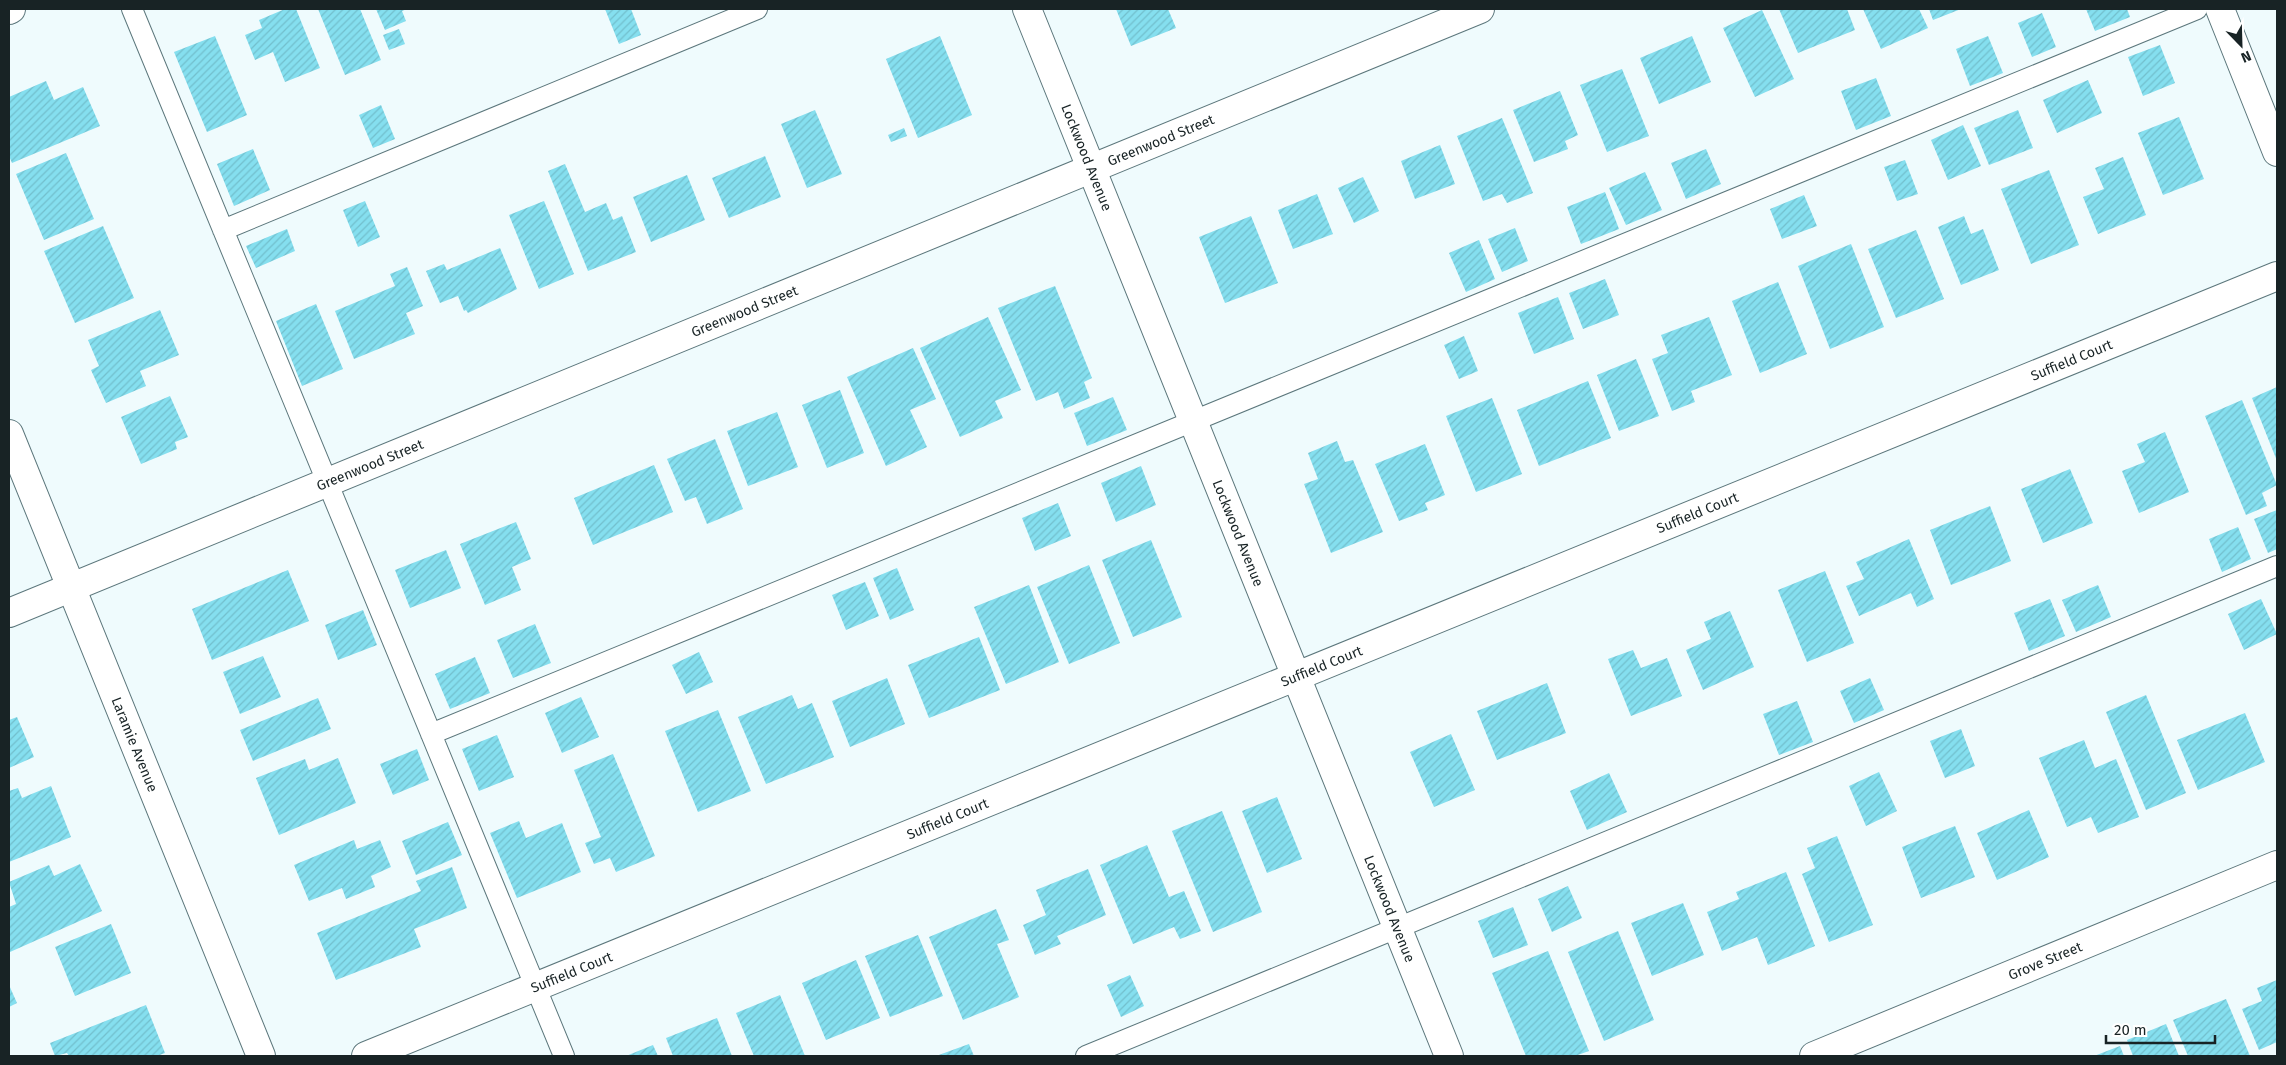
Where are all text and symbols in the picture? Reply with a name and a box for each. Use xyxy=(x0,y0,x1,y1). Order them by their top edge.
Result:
north arrow xyxy=(2216,20,2266,70)
text: N xyxy=(2238,47,2253,66)
street label: Lockwood Avenue xyxy=(1058,101,1116,213)
street label: Greenwood Street xyxy=(1105,110,1217,170)
street label: Greenwood Street xyxy=(689,281,801,341)
street label: Suffield Court xyxy=(2028,335,2116,384)
street label: Greenwood Street xyxy=(314,435,427,494)
street label: Lockwood Avenue xyxy=(1209,477,1267,589)
street label: Suffield Court xyxy=(1654,488,1742,537)
street label: Suffield Court xyxy=(1278,641,1366,690)
street label: Laramie Avenue xyxy=(108,695,162,794)
street label: Suffield Court xyxy=(904,794,992,843)
street label: Lockwood Avenue xyxy=(1360,853,1419,965)
street label: Grove Street xyxy=(2006,938,2085,983)
street label: Suffield Court xyxy=(528,947,616,996)
scale bar xyxy=(2106,1012,2215,1044)
text: 20 m xyxy=(2114,1021,2147,1039)

